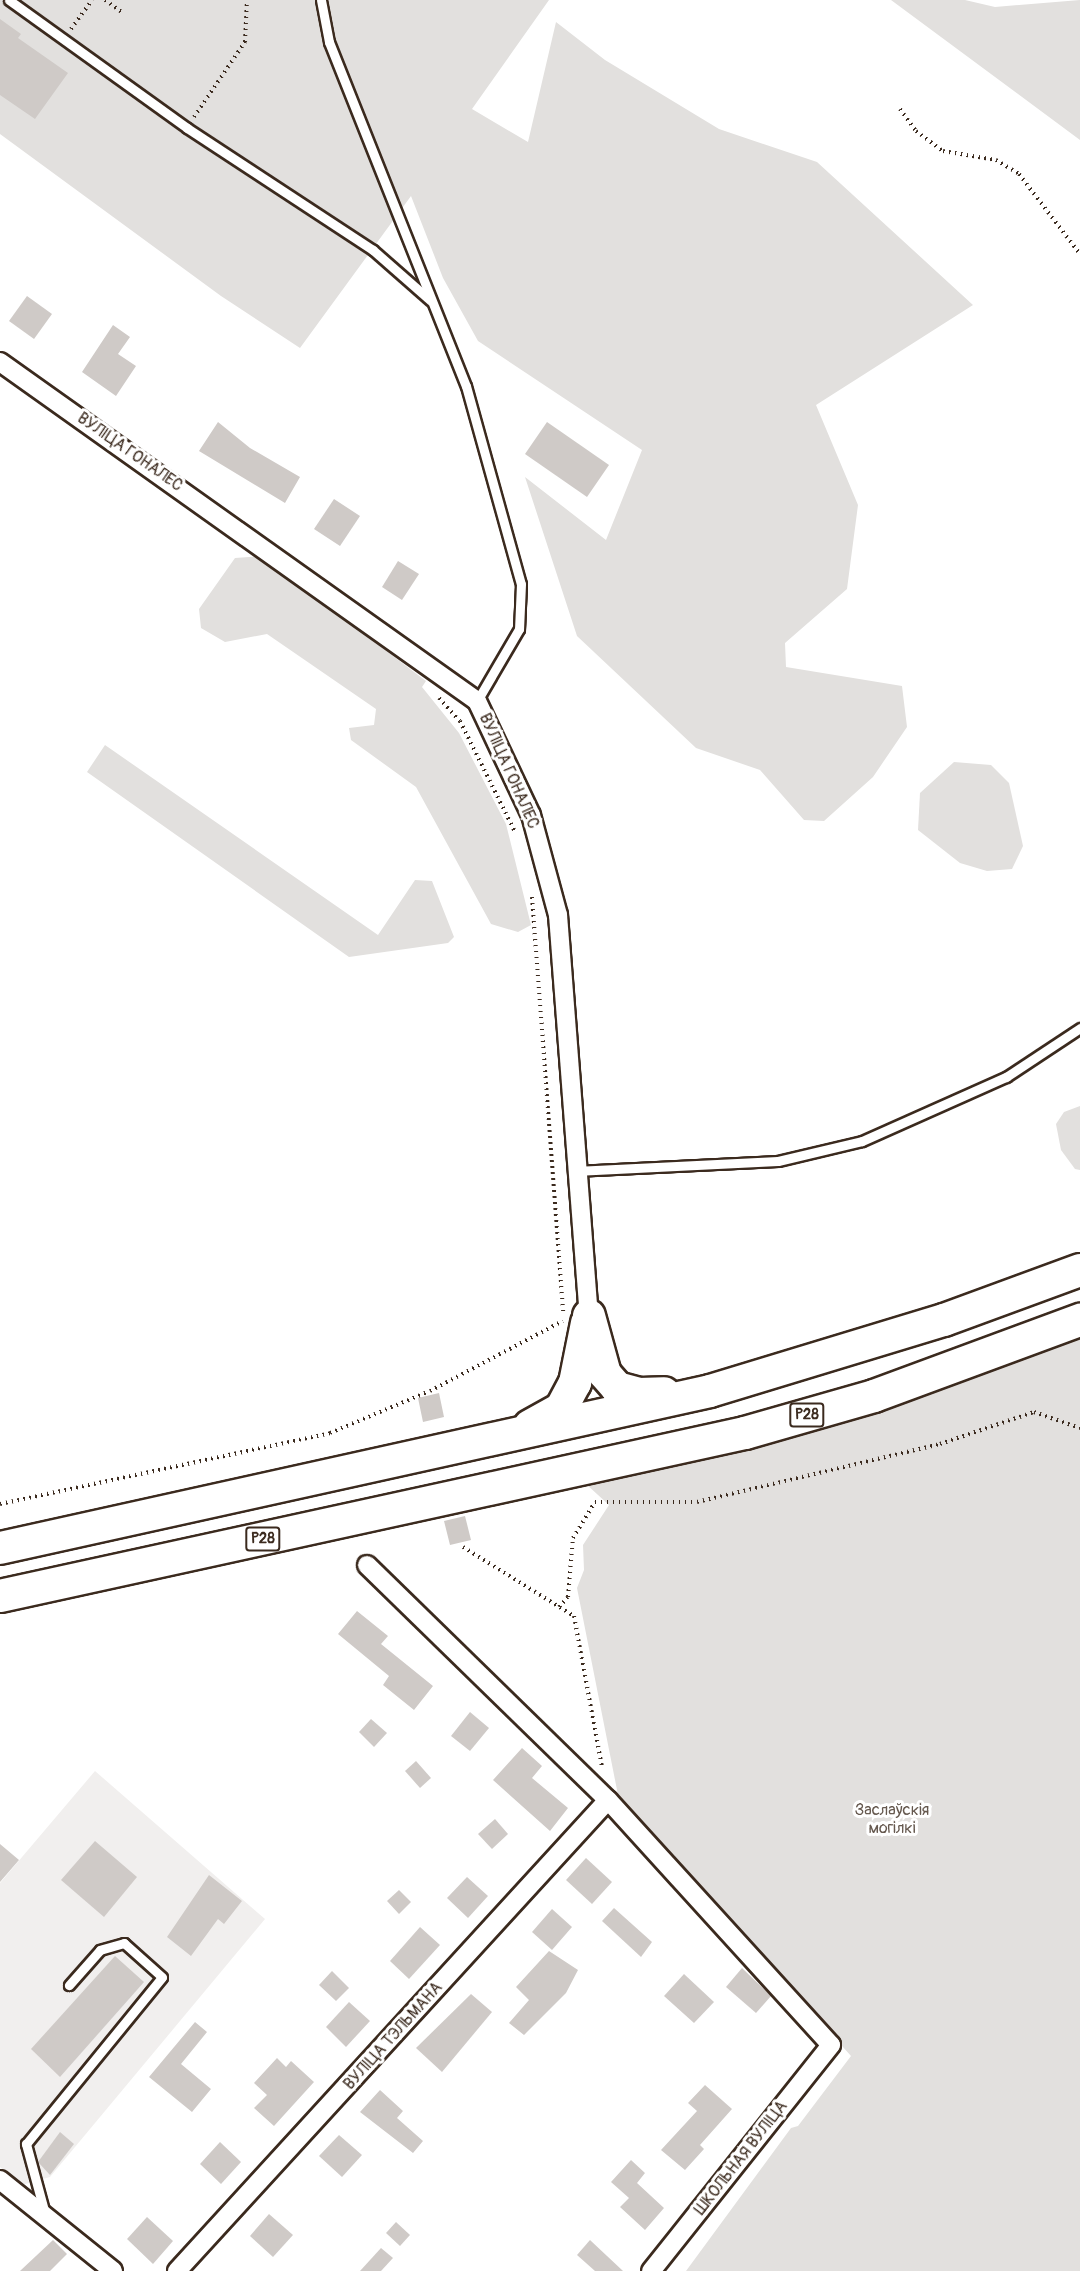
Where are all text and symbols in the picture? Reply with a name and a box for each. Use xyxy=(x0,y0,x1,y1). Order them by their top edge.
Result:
street label: ВУЛІЦА ГОНАЛЕС xyxy=(74,409,186,495)
street label: ВУЛІЦА ГОНАЛЕС xyxy=(475,710,543,832)
road number: Р28 xyxy=(789,1403,825,1427)
road number: Р28 xyxy=(245,1527,281,1551)
park label: Заслаўскія могілкі xyxy=(855,1800,929,1838)
street label: ВУЛІЦА ТЭЛЬМАНА xyxy=(340,1978,446,2094)
street label: ШКОЛЬНАЯ ВУЛІЦА xyxy=(691,2097,791,2219)

